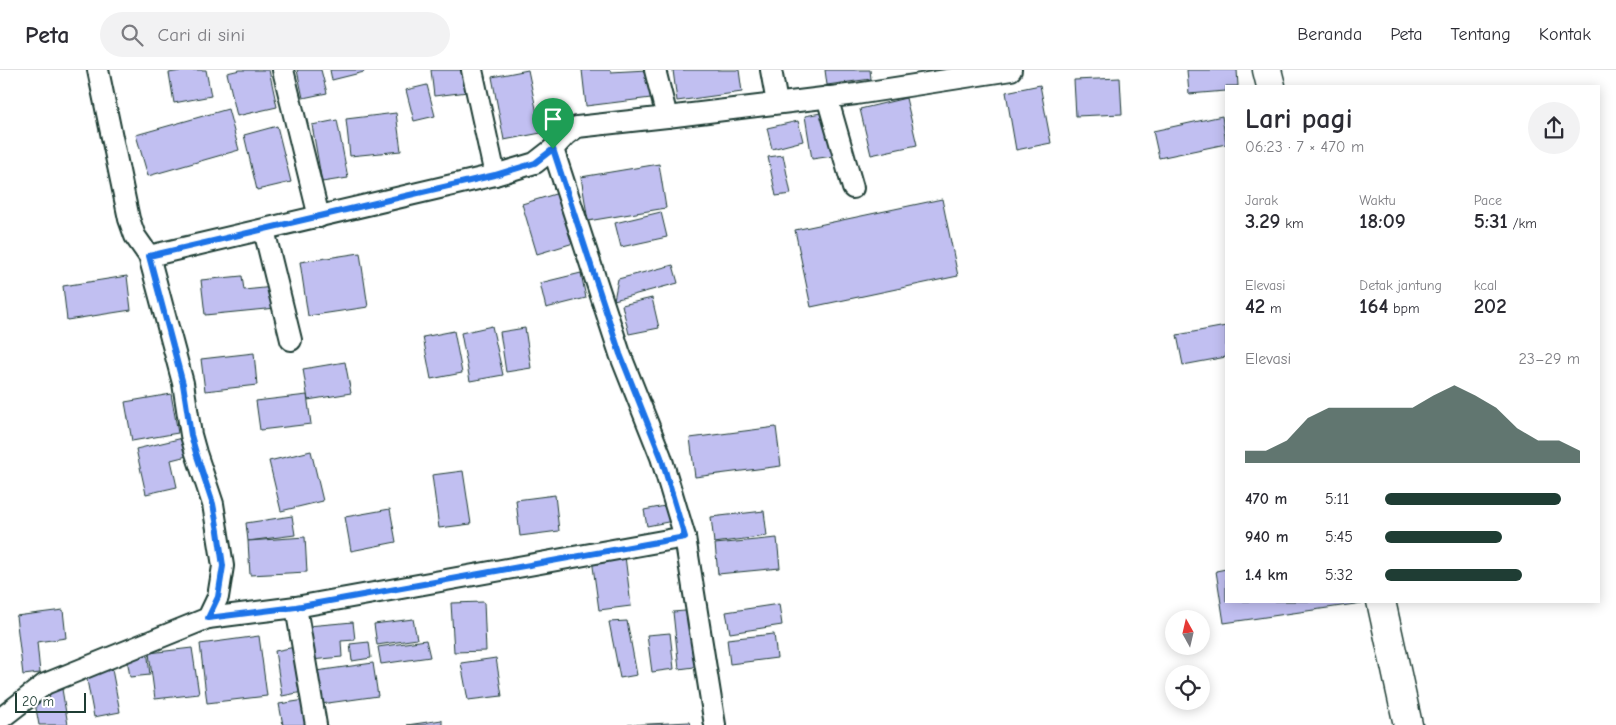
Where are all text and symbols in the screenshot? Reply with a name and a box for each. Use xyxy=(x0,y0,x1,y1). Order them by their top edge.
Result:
search box xyxy=(100,12,450,57)
text: Peta xyxy=(25,21,70,49)
icon: search xyxy=(118,21,146,49)
text: Cari di sini xyxy=(158,24,245,46)
text: Beranda xyxy=(1297,24,1362,45)
text: Peta xyxy=(1390,24,1422,45)
text: Tentang xyxy=(1450,24,1511,45)
text: Kontak xyxy=(1539,24,1591,45)
pin xyxy=(532,98,574,149)
button: share xyxy=(1528,102,1580,154)
text: Lari pagi xyxy=(1245,103,1353,135)
icon: arrive xyxy=(539,105,567,133)
text: 06:23 · 7 × 470 m xyxy=(1245,138,1364,156)
text: Jarak xyxy=(1245,192,1278,209)
text: Waktu xyxy=(1359,192,1396,209)
text: Pace xyxy=(1474,192,1502,209)
text: 3.29 xyxy=(1245,209,1281,233)
text: 18:09 xyxy=(1359,209,1406,233)
text: 5:31 xyxy=(1474,209,1508,233)
text: km xyxy=(1281,215,1304,232)
text: /km xyxy=(1508,215,1537,232)
text: Elevasi xyxy=(1245,277,1285,294)
text: Detak jantung xyxy=(1359,277,1442,294)
text: kcal xyxy=(1474,277,1497,294)
text: 42 xyxy=(1245,294,1265,318)
text: 164 xyxy=(1359,294,1388,318)
text: 202 xyxy=(1474,294,1507,318)
text: m xyxy=(1265,300,1282,317)
text: bpm xyxy=(1388,300,1420,317)
text: Elevasi xyxy=(1245,350,1291,368)
text: 23–29 m xyxy=(1518,350,1580,368)
text: 470 m xyxy=(1245,490,1287,508)
text: 5:11 xyxy=(1325,490,1349,508)
text: 940 m xyxy=(1245,528,1288,546)
text: 5:45 xyxy=(1325,528,1353,546)
text: 1.4 km xyxy=(1245,566,1288,584)
text: 5:32 xyxy=(1325,566,1353,584)
north arrow xyxy=(1165,610,1210,655)
map controls xyxy=(1165,610,1210,710)
button: locate xyxy=(1165,665,1210,710)
scale bar xyxy=(15,690,86,713)
text: 20 m xyxy=(22,693,54,710)

